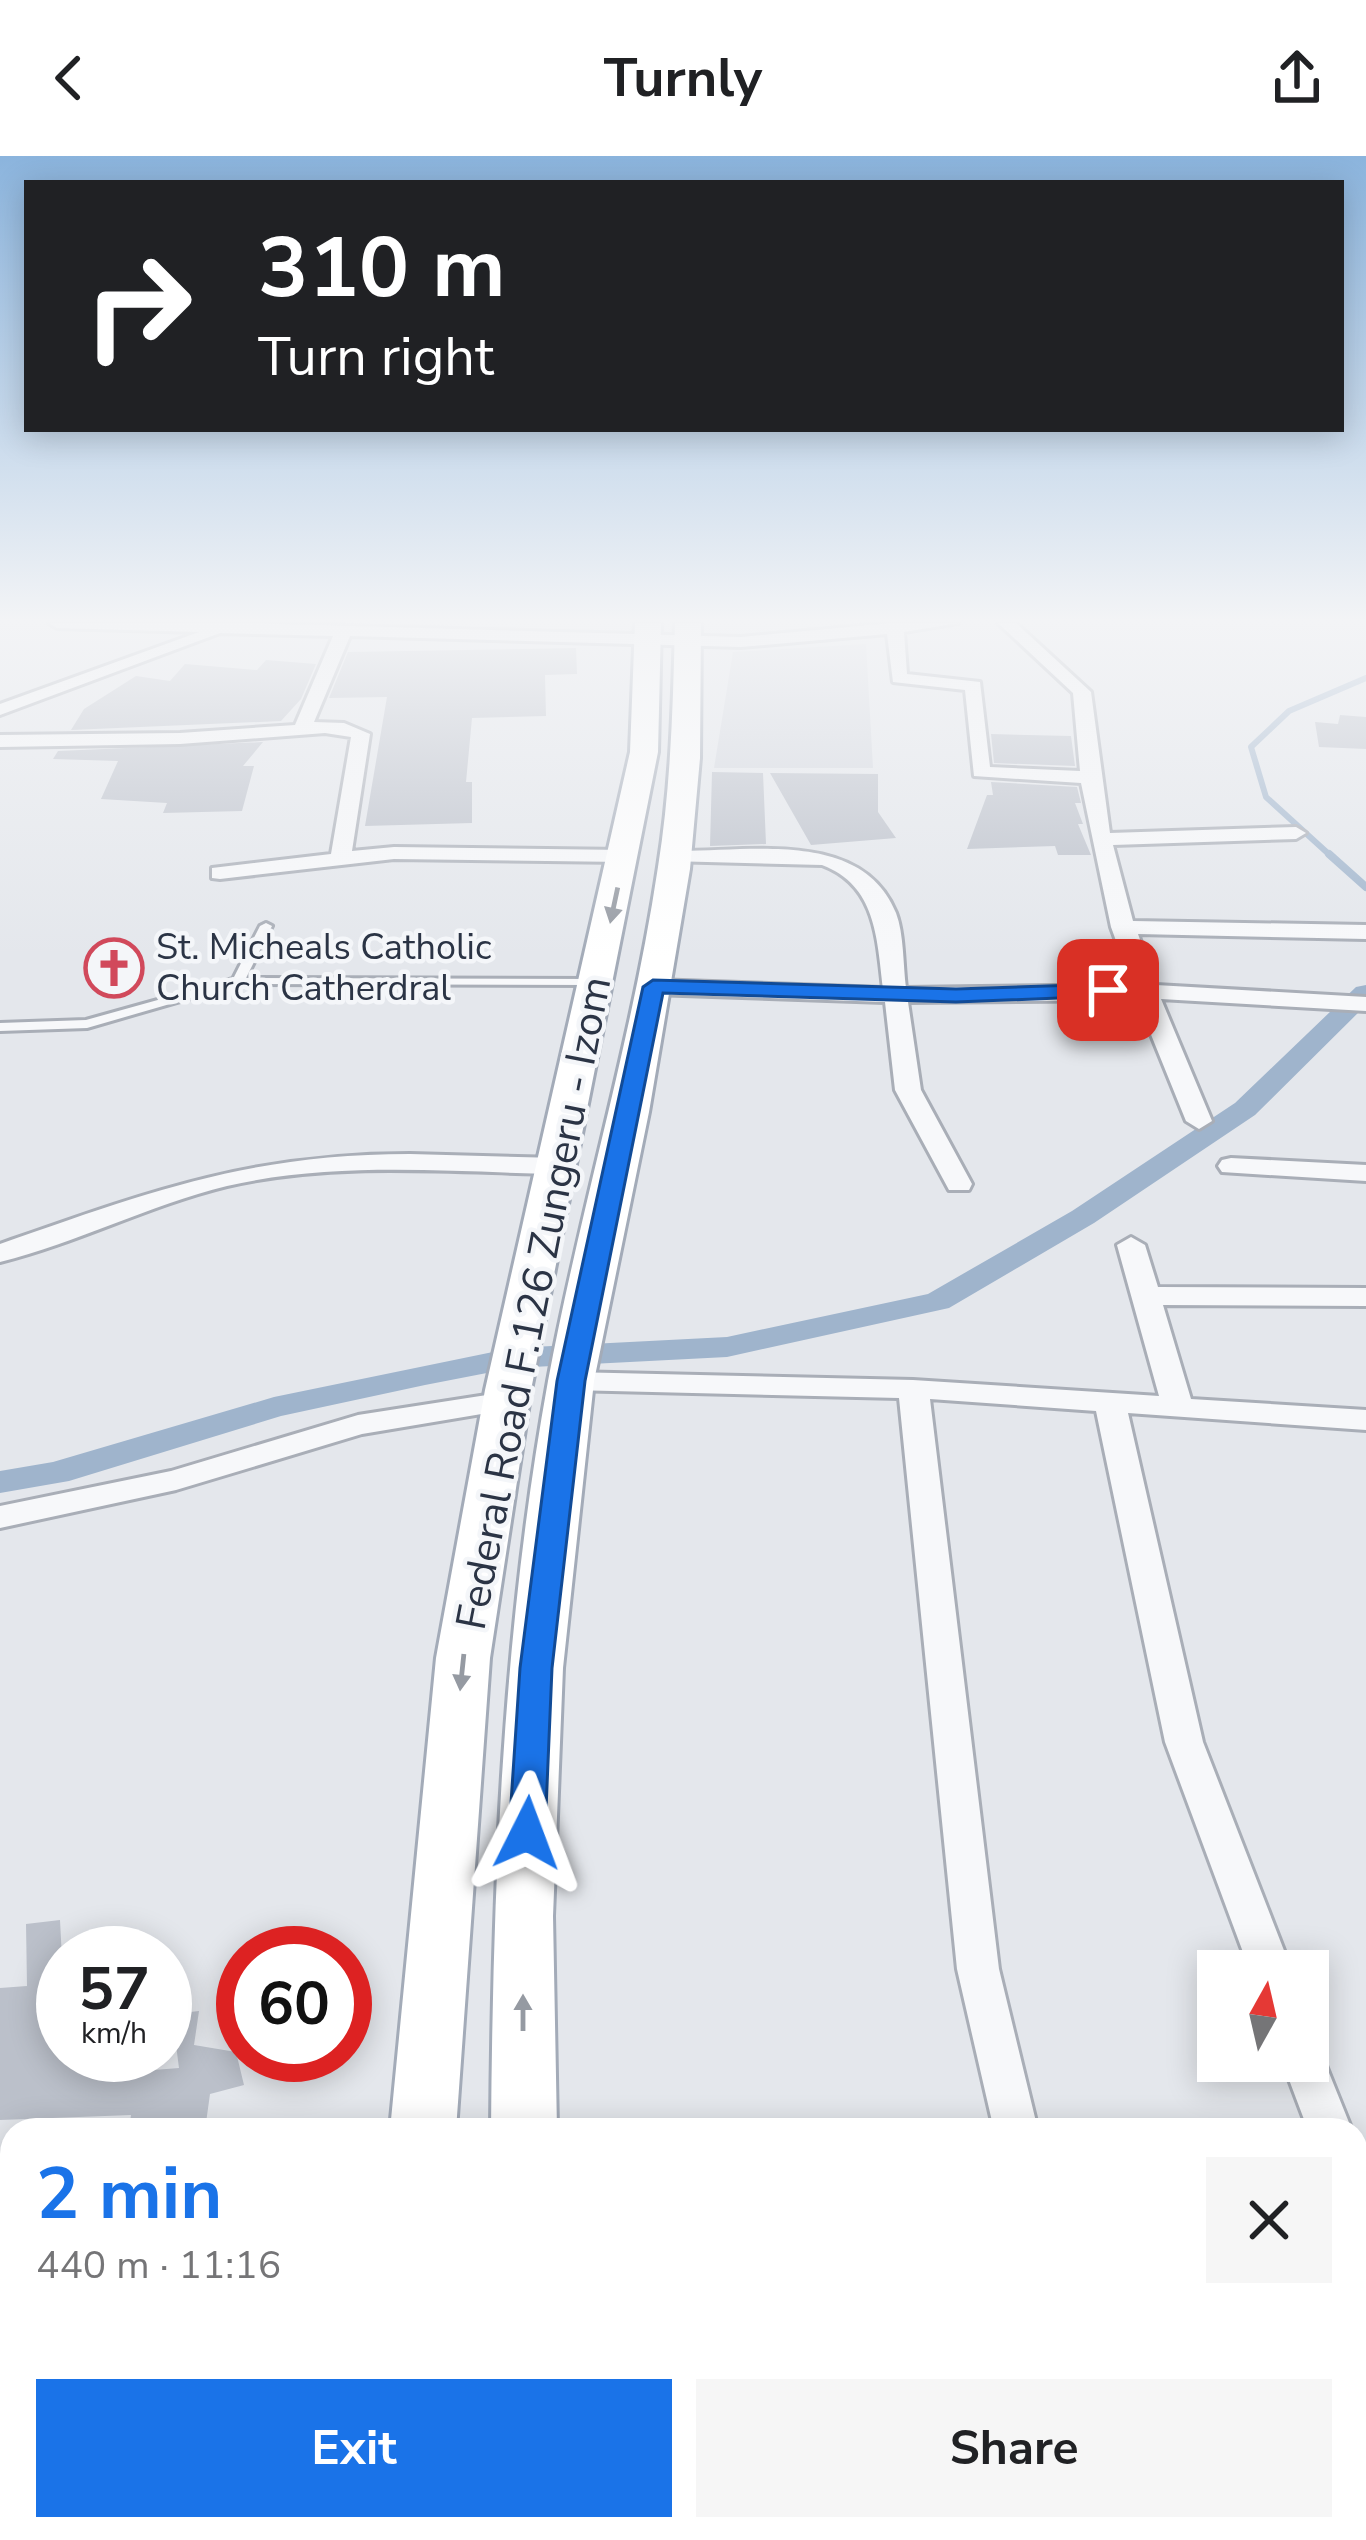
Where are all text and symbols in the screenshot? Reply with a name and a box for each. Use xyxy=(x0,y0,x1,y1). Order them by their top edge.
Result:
text: Turnly xyxy=(604,41,762,115)
icon: back xyxy=(36,45,102,111)
icon: share xyxy=(1264,45,1330,111)
text: 310 m xyxy=(258,211,506,326)
icon: right xyxy=(60,228,216,384)
text: Turn right xyxy=(258,320,494,394)
one-way arrow xyxy=(603,887,622,924)
place label: St. Micheals Catholic Church Catherdral xyxy=(156,923,492,1013)
church icon: St. Micheals Catholic Church Catherdral xyxy=(83,937,145,999)
pin xyxy=(1057,939,1159,1041)
icon: arrive xyxy=(1075,957,1141,1023)
street label: Federal Road F.126 Zungeru - Izom xyxy=(443,972,625,1634)
one-way arrow xyxy=(452,1653,471,1691)
position arrow xyxy=(464,1770,590,1896)
speed limit sign: 60 xyxy=(216,1926,372,2082)
text: 57 xyxy=(78,1948,150,2030)
north arrow xyxy=(1197,1950,1329,2082)
map controls xyxy=(1197,1950,1329,2082)
one-way arrow xyxy=(514,1993,533,2031)
text: km/h xyxy=(81,2013,147,2054)
text: 2 min xyxy=(36,2145,222,2243)
button: close xyxy=(1206,2157,1332,2283)
text: 440 m · 11:16 xyxy=(36,2239,281,2292)
button: Exit xyxy=(36,2379,672,2517)
button: Share xyxy=(696,2379,1332,2517)

